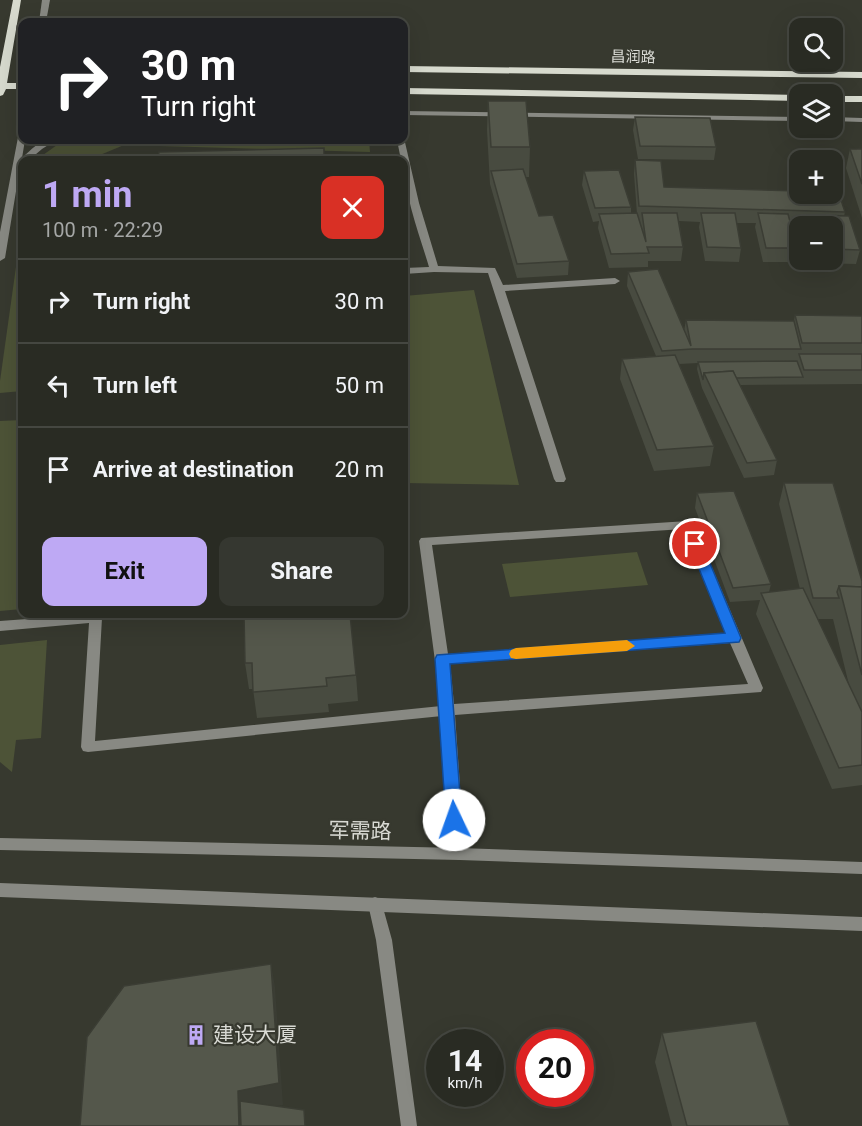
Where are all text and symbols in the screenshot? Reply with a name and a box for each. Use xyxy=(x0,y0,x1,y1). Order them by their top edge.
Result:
map controls xyxy=(789,18,843,270)
button: search xyxy=(789,18,843,72)
text: 30 m xyxy=(141,41,236,90)
icon: right xyxy=(42,42,120,120)
street label: 昌润路 xyxy=(610,48,656,66)
button: layers xyxy=(789,84,843,138)
text: Turn right xyxy=(141,91,256,123)
button: + xyxy=(789,150,843,204)
text: 1 min xyxy=(42,174,133,216)
button: close xyxy=(321,176,384,239)
button: − xyxy=(789,216,843,270)
text: 100 m · 22:29 xyxy=(42,218,163,242)
icon: right xyxy=(42,285,75,318)
text: Turn right xyxy=(93,289,190,314)
text: 30 m xyxy=(335,289,384,314)
icon: left xyxy=(42,369,75,402)
text: Turn left xyxy=(93,373,177,398)
text: 50 m xyxy=(335,373,384,398)
icon: arrive xyxy=(42,453,75,486)
text: Arrive at destination xyxy=(93,457,294,482)
text: 20 m xyxy=(335,457,384,482)
pin xyxy=(669,518,720,569)
icon: arrive xyxy=(678,527,711,560)
button: Exit xyxy=(42,537,207,606)
button: Share xyxy=(219,537,384,606)
position arrow xyxy=(422,788,486,852)
street label: 军需路 xyxy=(328,818,392,844)
building icon: 建设大厦 xyxy=(184,1023,208,1047)
place label: 建设大厦 xyxy=(213,1023,297,1047)
speed limit sign: 20 xyxy=(516,1029,594,1107)
text: 14 xyxy=(448,1043,482,1078)
text: km/h xyxy=(447,1074,483,1092)

